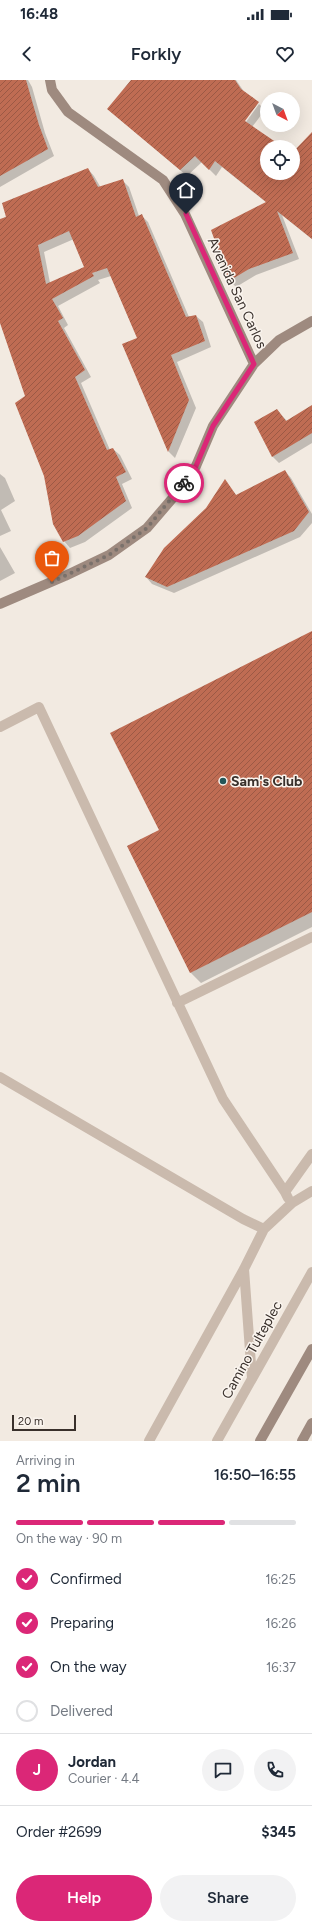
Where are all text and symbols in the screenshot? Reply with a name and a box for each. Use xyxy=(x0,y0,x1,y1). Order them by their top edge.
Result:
text: 16:48 xyxy=(20,5,58,23)
icon: back xyxy=(16,43,38,65)
text: Forkly xyxy=(131,43,181,65)
icon: heart xyxy=(274,43,296,65)
north arrow xyxy=(260,92,300,132)
map controls xyxy=(260,92,300,180)
button: locate xyxy=(260,140,300,180)
pin xyxy=(169,173,203,214)
icon: home xyxy=(175,179,197,201)
street label: Avenida San Carlos xyxy=(204,235,270,351)
courier xyxy=(164,463,204,503)
icon: bike xyxy=(173,472,195,494)
pin xyxy=(35,541,69,582)
icon: bag xyxy=(41,547,63,569)
place label: Sam's Club xyxy=(231,773,302,790)
marker: Sam's Club xyxy=(218,776,228,786)
street label: Camino Tulteplec xyxy=(218,1298,286,1402)
scale bar xyxy=(12,1413,76,1432)
text: 20 m xyxy=(18,1415,43,1428)
text: Arriving in xyxy=(16,1453,75,1468)
text: 16:50–16:55 xyxy=(214,1466,296,1484)
text: 2 min xyxy=(16,1467,81,1499)
text: On the way · 90 m xyxy=(16,1531,122,1546)
icon: check xyxy=(16,1568,38,1590)
text: Confirmed xyxy=(50,1570,122,1588)
text: 16:25 xyxy=(265,1572,296,1587)
icon: check xyxy=(16,1612,38,1634)
text: Preparing xyxy=(50,1614,114,1632)
text: 16:26 xyxy=(265,1616,296,1631)
icon: check xyxy=(16,1656,38,1678)
text: On the way xyxy=(50,1658,127,1676)
text: 16:37 xyxy=(266,1660,296,1675)
text: Delivered xyxy=(50,1702,113,1720)
button: chat xyxy=(202,1749,244,1791)
button: phone xyxy=(254,1749,296,1791)
text: Jordan xyxy=(68,1753,116,1771)
text: J xyxy=(33,1761,41,1779)
text: Courier · 4.4 xyxy=(68,1771,140,1786)
text: Order #2699 xyxy=(16,1823,102,1841)
text: $345 xyxy=(261,1823,296,1841)
button: Help xyxy=(16,1875,152,1921)
button: Share xyxy=(160,1875,296,1921)

